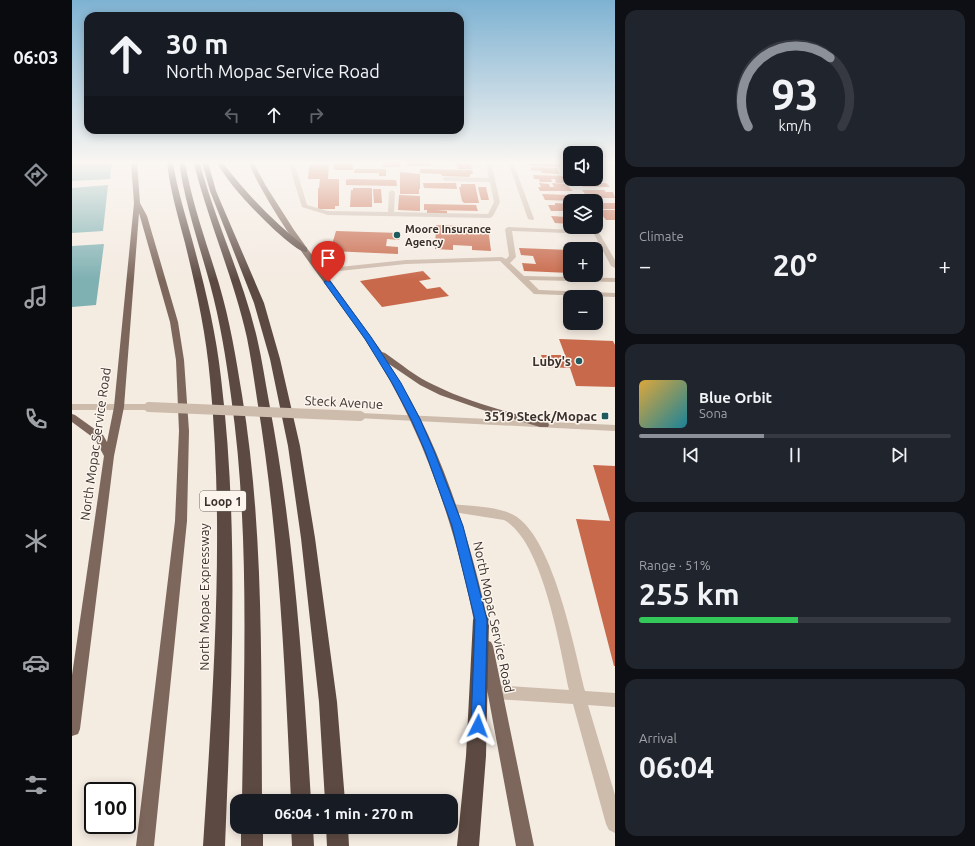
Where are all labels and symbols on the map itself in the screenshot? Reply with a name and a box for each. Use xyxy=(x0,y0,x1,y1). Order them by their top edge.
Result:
place label: Moore Insurance Agency xyxy=(405,223,491,248)
marker: Moore Insurance Agency xyxy=(392,230,402,240)
pin xyxy=(311,241,345,282)
place label: Luby's xyxy=(532,354,571,368)
marker: Luby's xyxy=(574,356,584,366)
street label: North Mopac Service Road xyxy=(77,367,113,521)
street label: Steck Avenue xyxy=(304,393,384,411)
place label: 3519 Steck/Mopac xyxy=(484,409,598,423)
marker: 3519 Steck/Mopac xyxy=(600,411,610,421)
road number: Loop 1 xyxy=(200,491,246,511)
street label: North Mopac Expressway xyxy=(197,523,211,671)
street label: North Mopac Service Road xyxy=(471,540,517,694)
position arrow xyxy=(457,705,499,747)
speed limit sign: 100 xyxy=(84,782,136,834)

